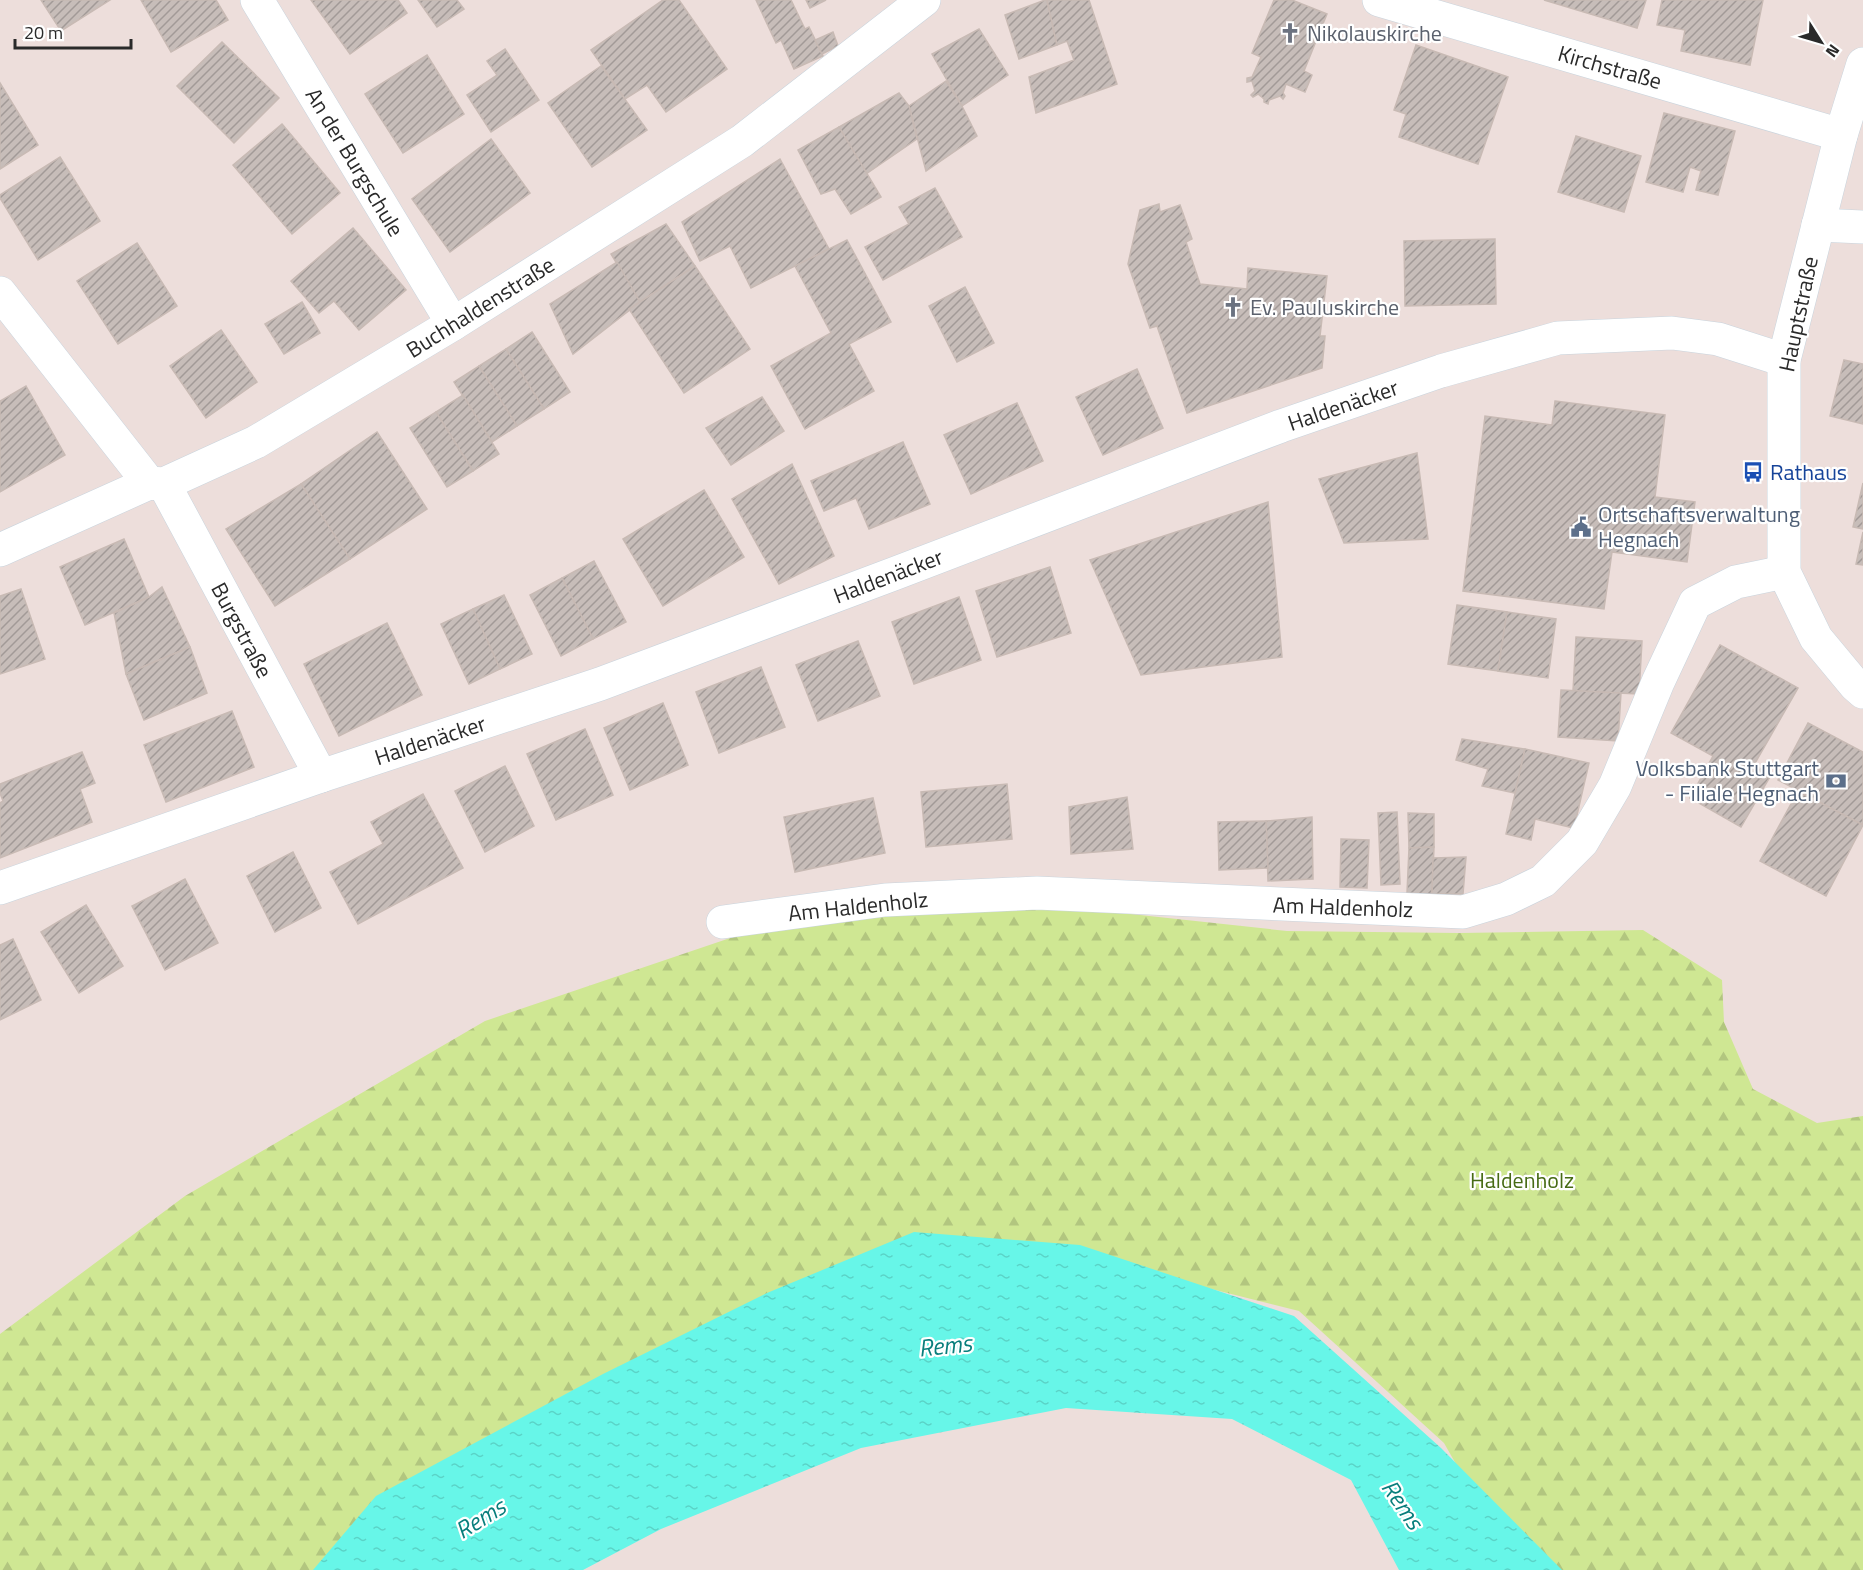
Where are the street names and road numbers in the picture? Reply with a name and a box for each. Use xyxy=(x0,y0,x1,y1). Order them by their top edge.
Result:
street label: Kirchstraße xyxy=(1554,36,1666,98)
street label: An der Burgschule xyxy=(297,81,413,243)
street label: Buchhaldenstraße xyxy=(399,248,561,366)
street label: Hauptstraße xyxy=(1769,253,1827,375)
street label: Haldenäcker xyxy=(1283,370,1403,440)
street label: Haldenäcker xyxy=(828,539,948,612)
street label: Burgstraße xyxy=(203,576,281,684)
street label: Haldenäcker xyxy=(370,706,490,774)
street label: Am Haldenholz xyxy=(786,882,930,930)
street label: Am Haldenholz xyxy=(1272,888,1414,926)

